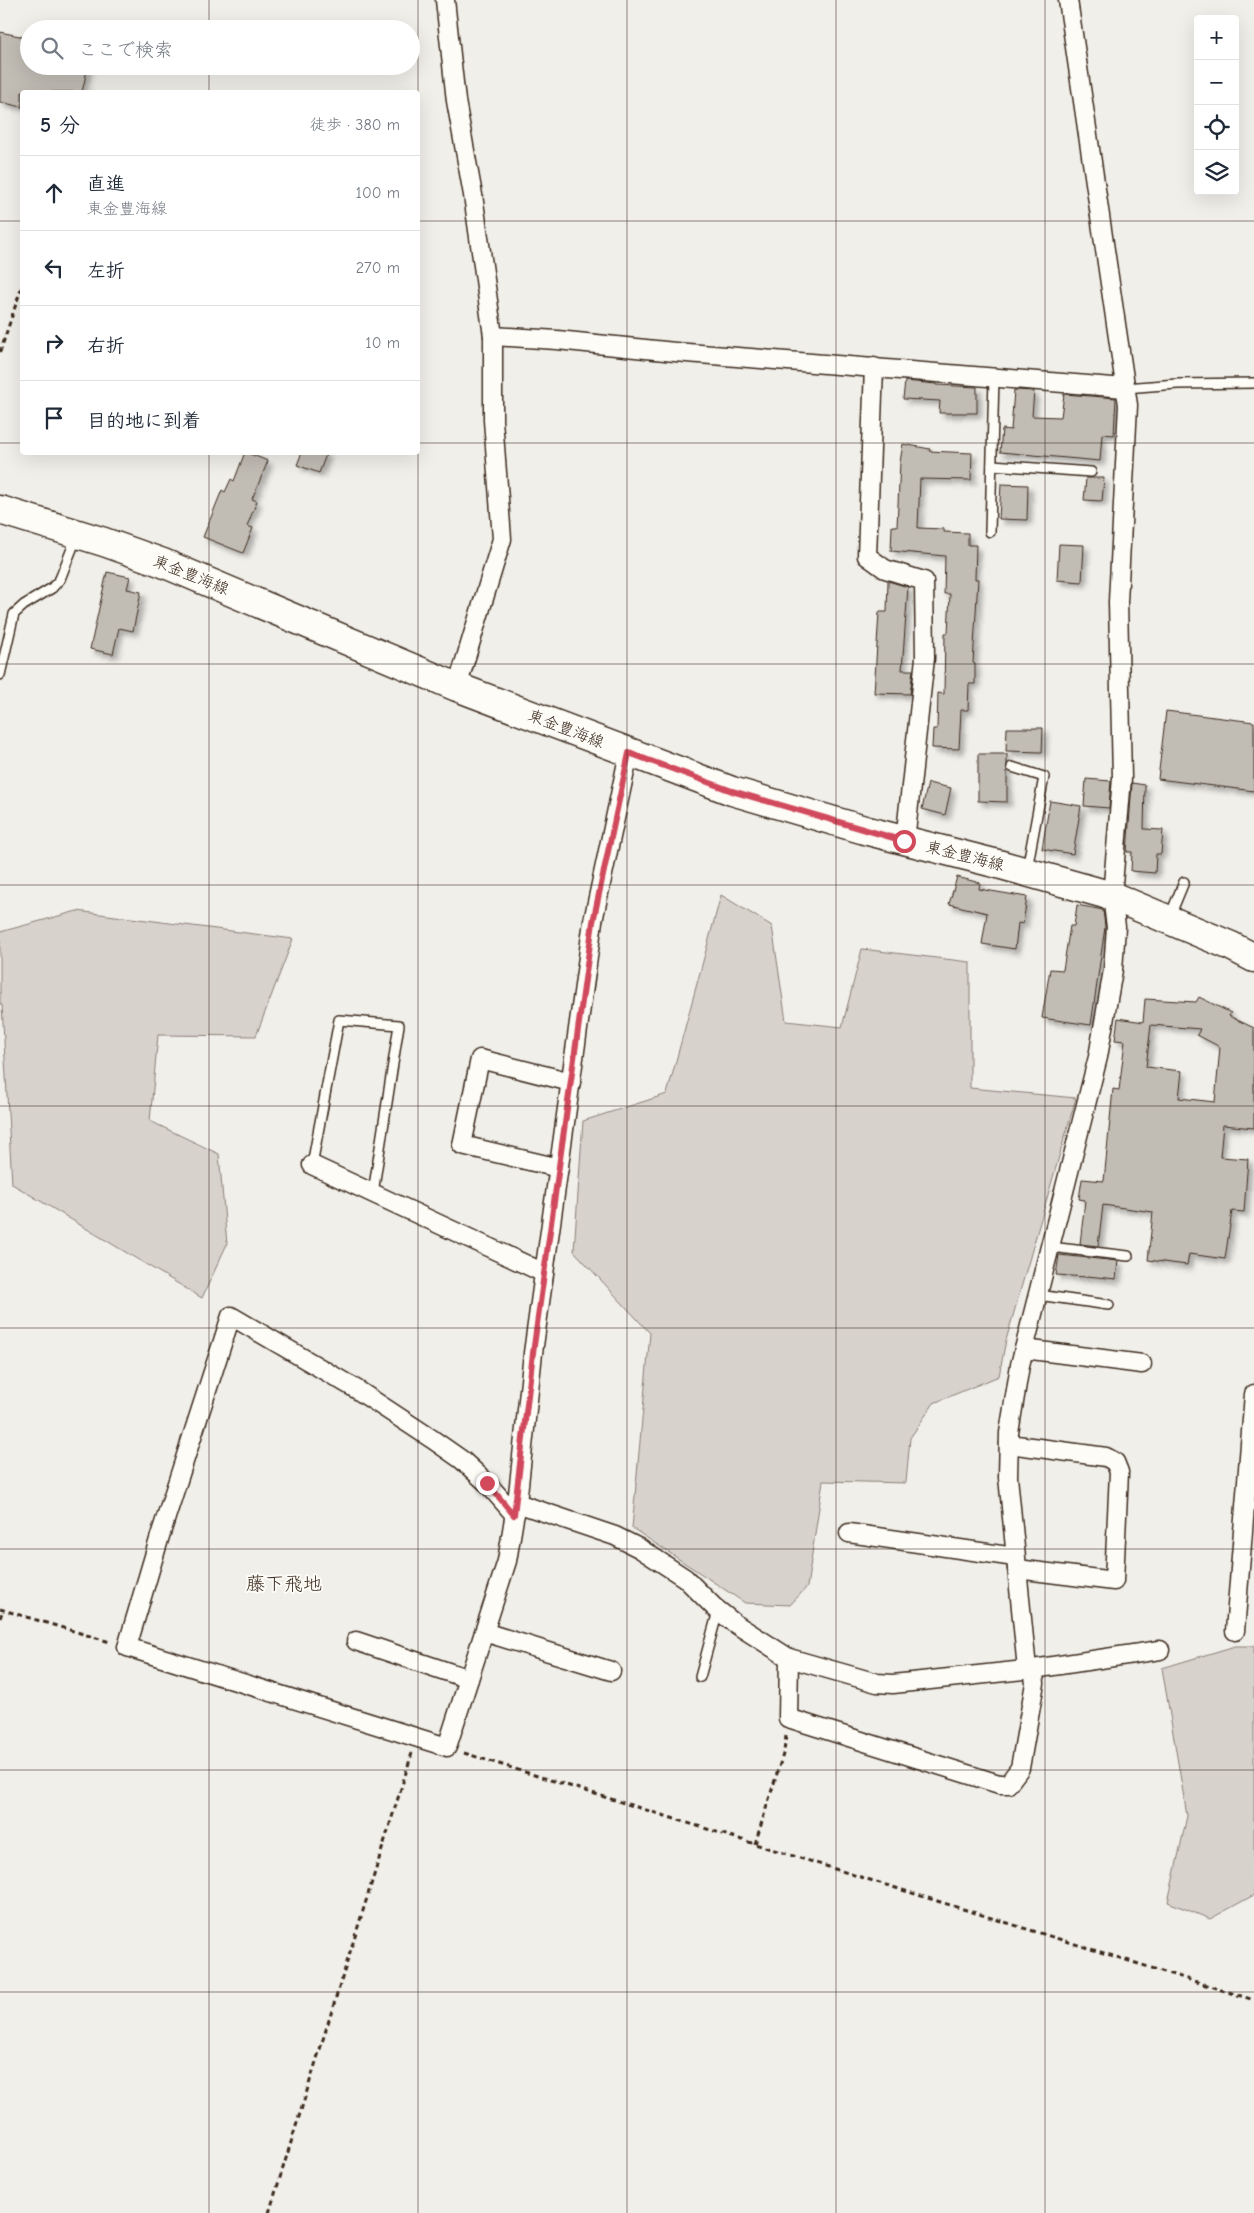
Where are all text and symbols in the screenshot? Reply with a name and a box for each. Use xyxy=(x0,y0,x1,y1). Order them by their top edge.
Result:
map controls xyxy=(1194,15,1239,195)
button: + xyxy=(1194,15,1239,60)
search box xyxy=(20,20,420,75)
icon: search xyxy=(38,34,66,62)
text: ここで検索 xyxy=(78,39,173,61)
button: − xyxy=(1194,60,1239,105)
button: locate xyxy=(1194,105,1239,150)
text: 5 分 xyxy=(40,113,80,137)
text: 徒歩 · 380 m xyxy=(310,116,400,134)
button: layers xyxy=(1194,150,1239,195)
text: 直進 xyxy=(87,173,125,195)
icon: ahead xyxy=(40,179,68,207)
text: 100 m xyxy=(356,184,400,202)
text: 東金豊海線 xyxy=(87,200,167,218)
icon: left xyxy=(40,254,68,282)
text: 270 m xyxy=(356,259,400,277)
text: 左折 xyxy=(87,260,125,282)
icon: right xyxy=(40,329,68,357)
text: 10 m xyxy=(365,334,400,352)
text: 右折 xyxy=(87,335,125,357)
icon: arrive xyxy=(40,404,68,432)
text: 目的地に到着 xyxy=(87,410,201,432)
street label: 東金豊海線 xyxy=(151,552,231,598)
street label: 東金豊海線 xyxy=(525,706,607,752)
route start xyxy=(893,830,916,853)
street label: 東金豊海線 xyxy=(924,838,1006,874)
route end xyxy=(476,1472,499,1495)
district label: 藤下飛地 xyxy=(246,1573,322,1595)

